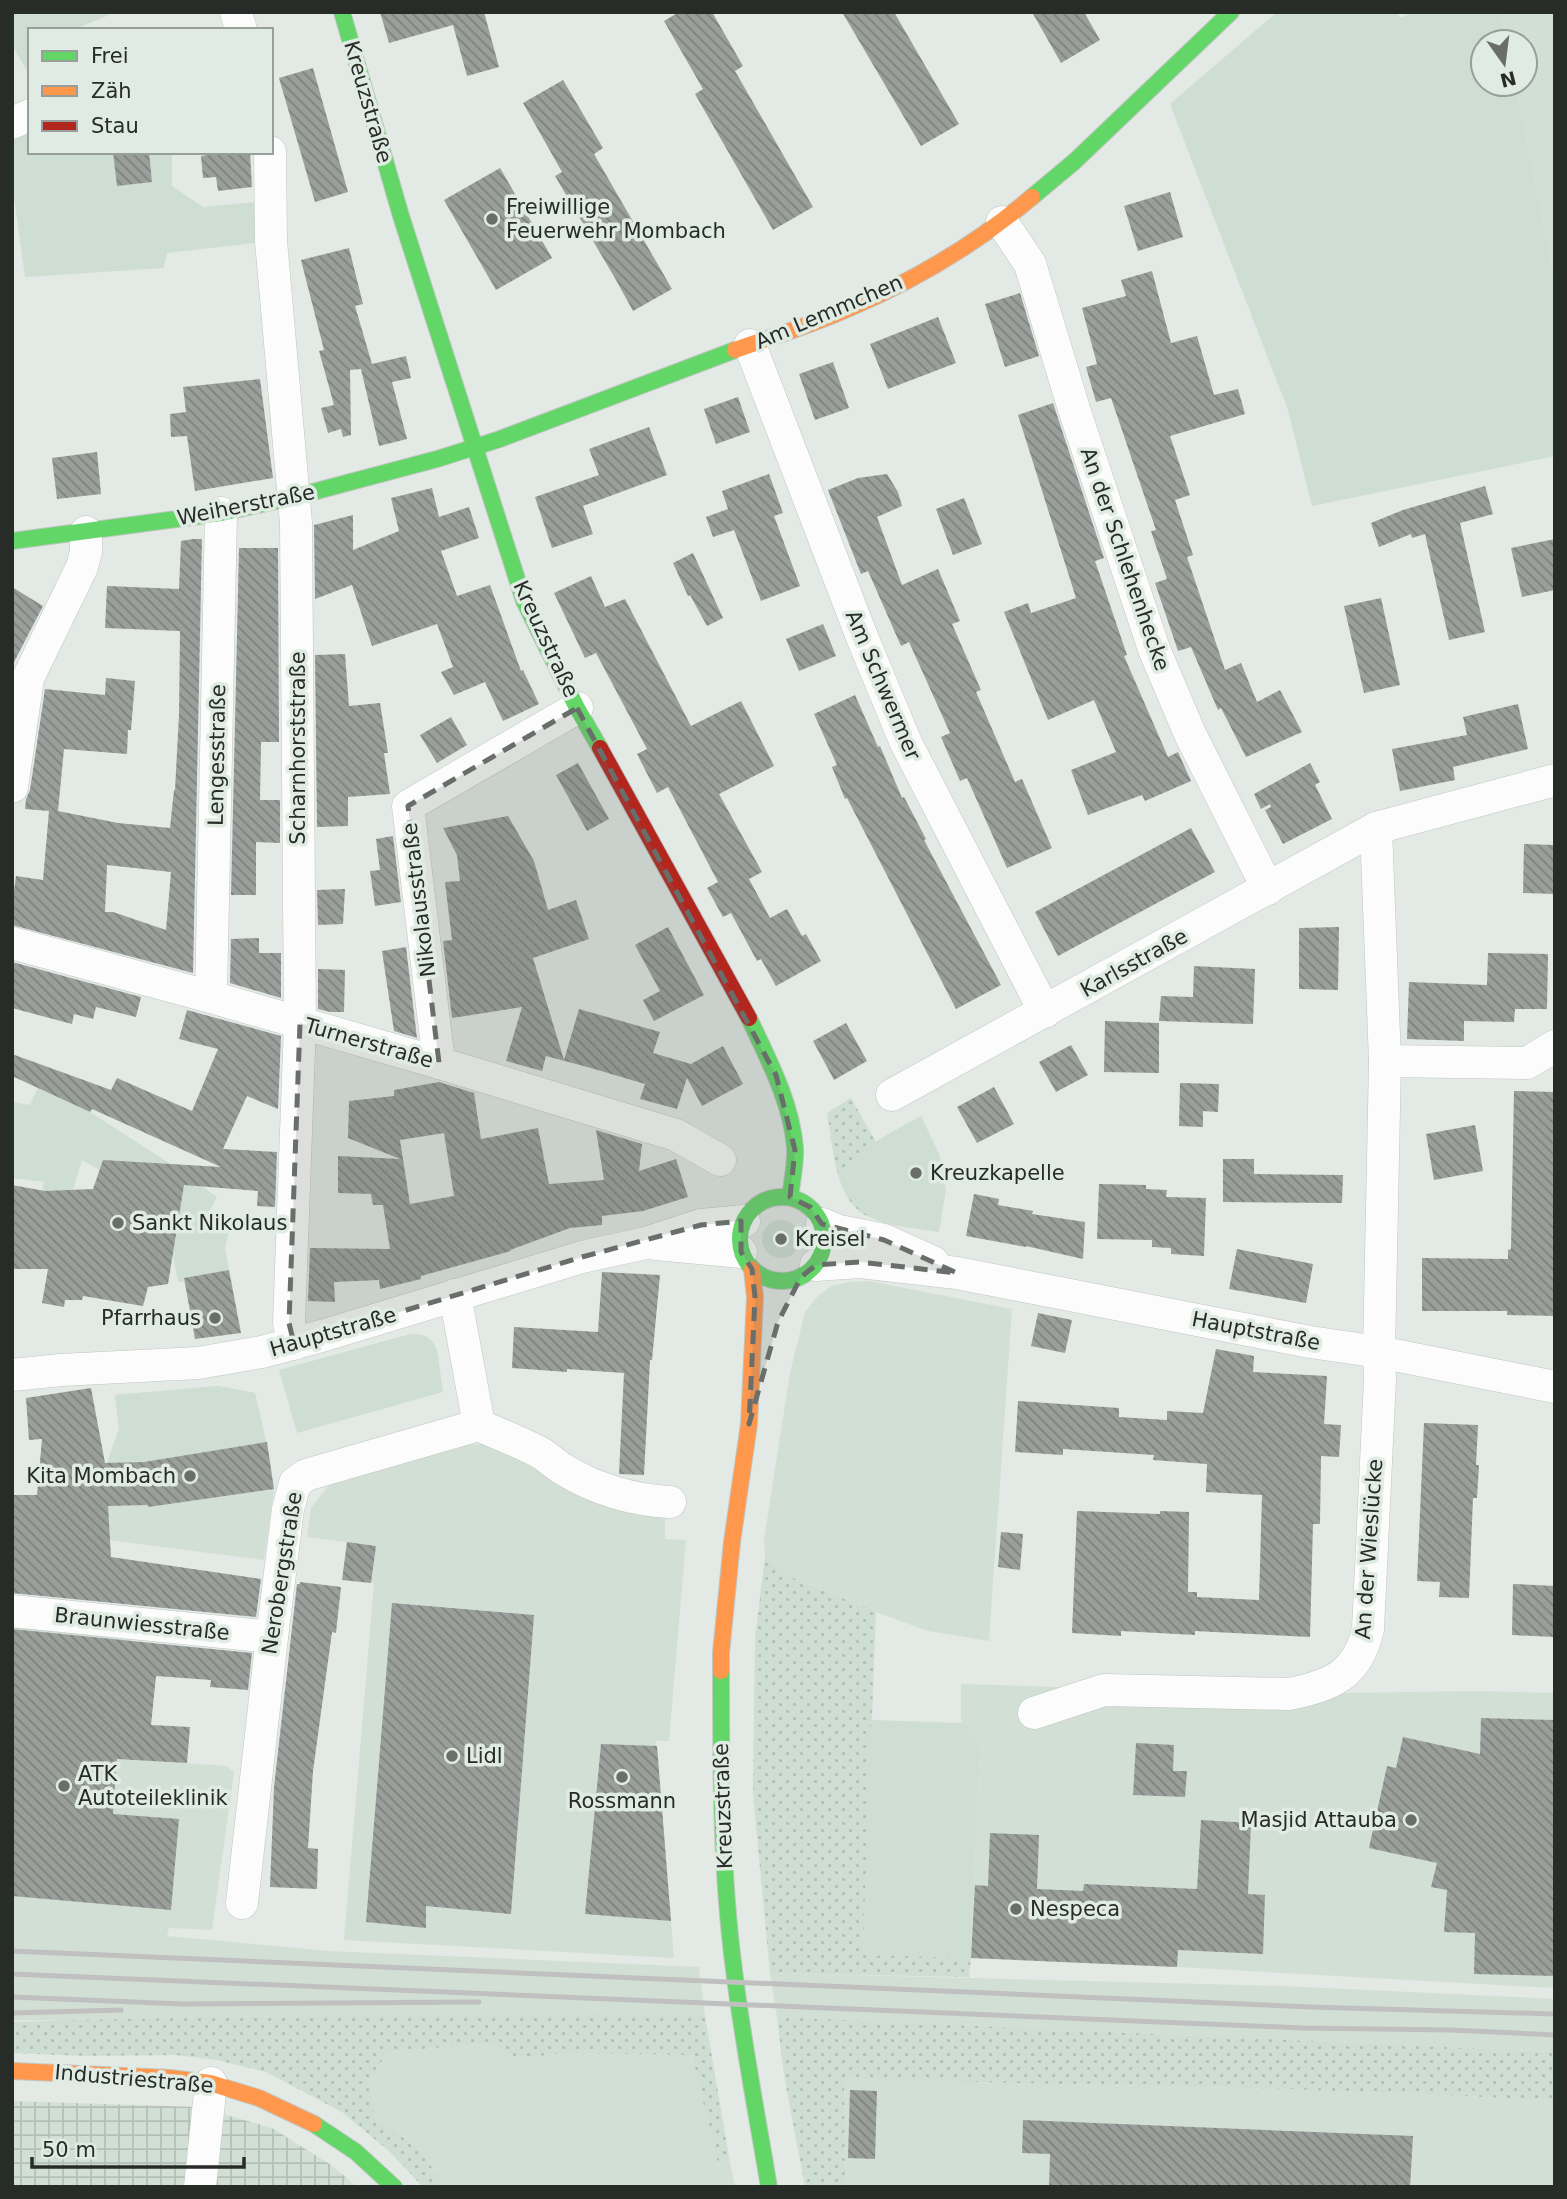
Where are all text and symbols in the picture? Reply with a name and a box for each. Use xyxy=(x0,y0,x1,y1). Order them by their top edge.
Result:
legend xyxy=(28,28,273,154)
north arrow xyxy=(1469,28,1539,98)
street label: Kreuzstraße xyxy=(339,38,397,166)
text: Frei xyxy=(91,44,128,68)
text: N xyxy=(1498,67,1518,92)
text: Zäh xyxy=(91,79,132,103)
text: Stau xyxy=(91,114,139,138)
place label: Freiwillige Feuerwehr Mombach xyxy=(506,195,726,243)
marker: Freiwillige Feuerwehr Mombach xyxy=(484,211,500,227)
street label: Am Lemmchen xyxy=(752,270,906,354)
street label: An der Schlehenhecke xyxy=(1075,444,1175,674)
street label: Weiherstraße xyxy=(175,480,317,530)
street label: Kreuzstraße xyxy=(508,577,584,701)
street label: Am Schwermer xyxy=(841,607,925,764)
street label: Scharnhorststraße xyxy=(286,651,310,845)
street label: Lengesstraße xyxy=(204,684,230,826)
street label: Nikolausstraße xyxy=(398,821,440,979)
street label: Karlsstraße xyxy=(1076,924,1192,1002)
street label: Turnerstraße xyxy=(301,1013,436,1073)
place label: Kreuzkapelle xyxy=(930,1161,1065,1185)
marker: Kreuzkapelle xyxy=(908,1165,924,1181)
place label: Sankt Nikolaus xyxy=(132,1211,287,1235)
marker: Sankt Nikolaus xyxy=(110,1215,126,1231)
place label: Kreisel xyxy=(795,1227,865,1251)
marker: Kreisel xyxy=(773,1231,789,1247)
street label: Hauptstraße xyxy=(267,1302,399,1362)
place label: Pfarrhaus xyxy=(101,1306,201,1330)
street label: Hauptstraße xyxy=(1190,1307,1322,1355)
marker: Pfarrhaus xyxy=(207,1310,223,1326)
street label: An der Wieslücke xyxy=(1351,1458,1387,1640)
place label: Kita Mombach xyxy=(26,1464,176,1488)
marker: Kita Mombach xyxy=(182,1468,198,1484)
street label: Nerobergstraße xyxy=(257,1490,307,1656)
street label: Braunwiesstraße xyxy=(53,1603,231,1645)
street label: Kreuzstraße xyxy=(709,1743,737,1869)
place label: Lidl xyxy=(466,1744,503,1768)
marker: Lidl xyxy=(444,1748,460,1764)
place label: ATK Autoteileklinik xyxy=(78,1762,228,1810)
marker: Rossmann xyxy=(614,1769,630,1785)
marker: ATK Autoteileklinik xyxy=(56,1778,72,1794)
place label: Rossmann xyxy=(568,1789,676,1813)
place label: Masjid Attauba xyxy=(1241,1808,1397,1832)
marker: Masjid Attauba xyxy=(1403,1812,1419,1828)
place label: Nespeca xyxy=(1030,1897,1120,1921)
marker: Nespeca xyxy=(1008,1901,1024,1917)
street label: Industriestraße xyxy=(53,2060,215,2098)
scale bar xyxy=(32,2126,243,2170)
text: 50 m xyxy=(42,2138,96,2162)

